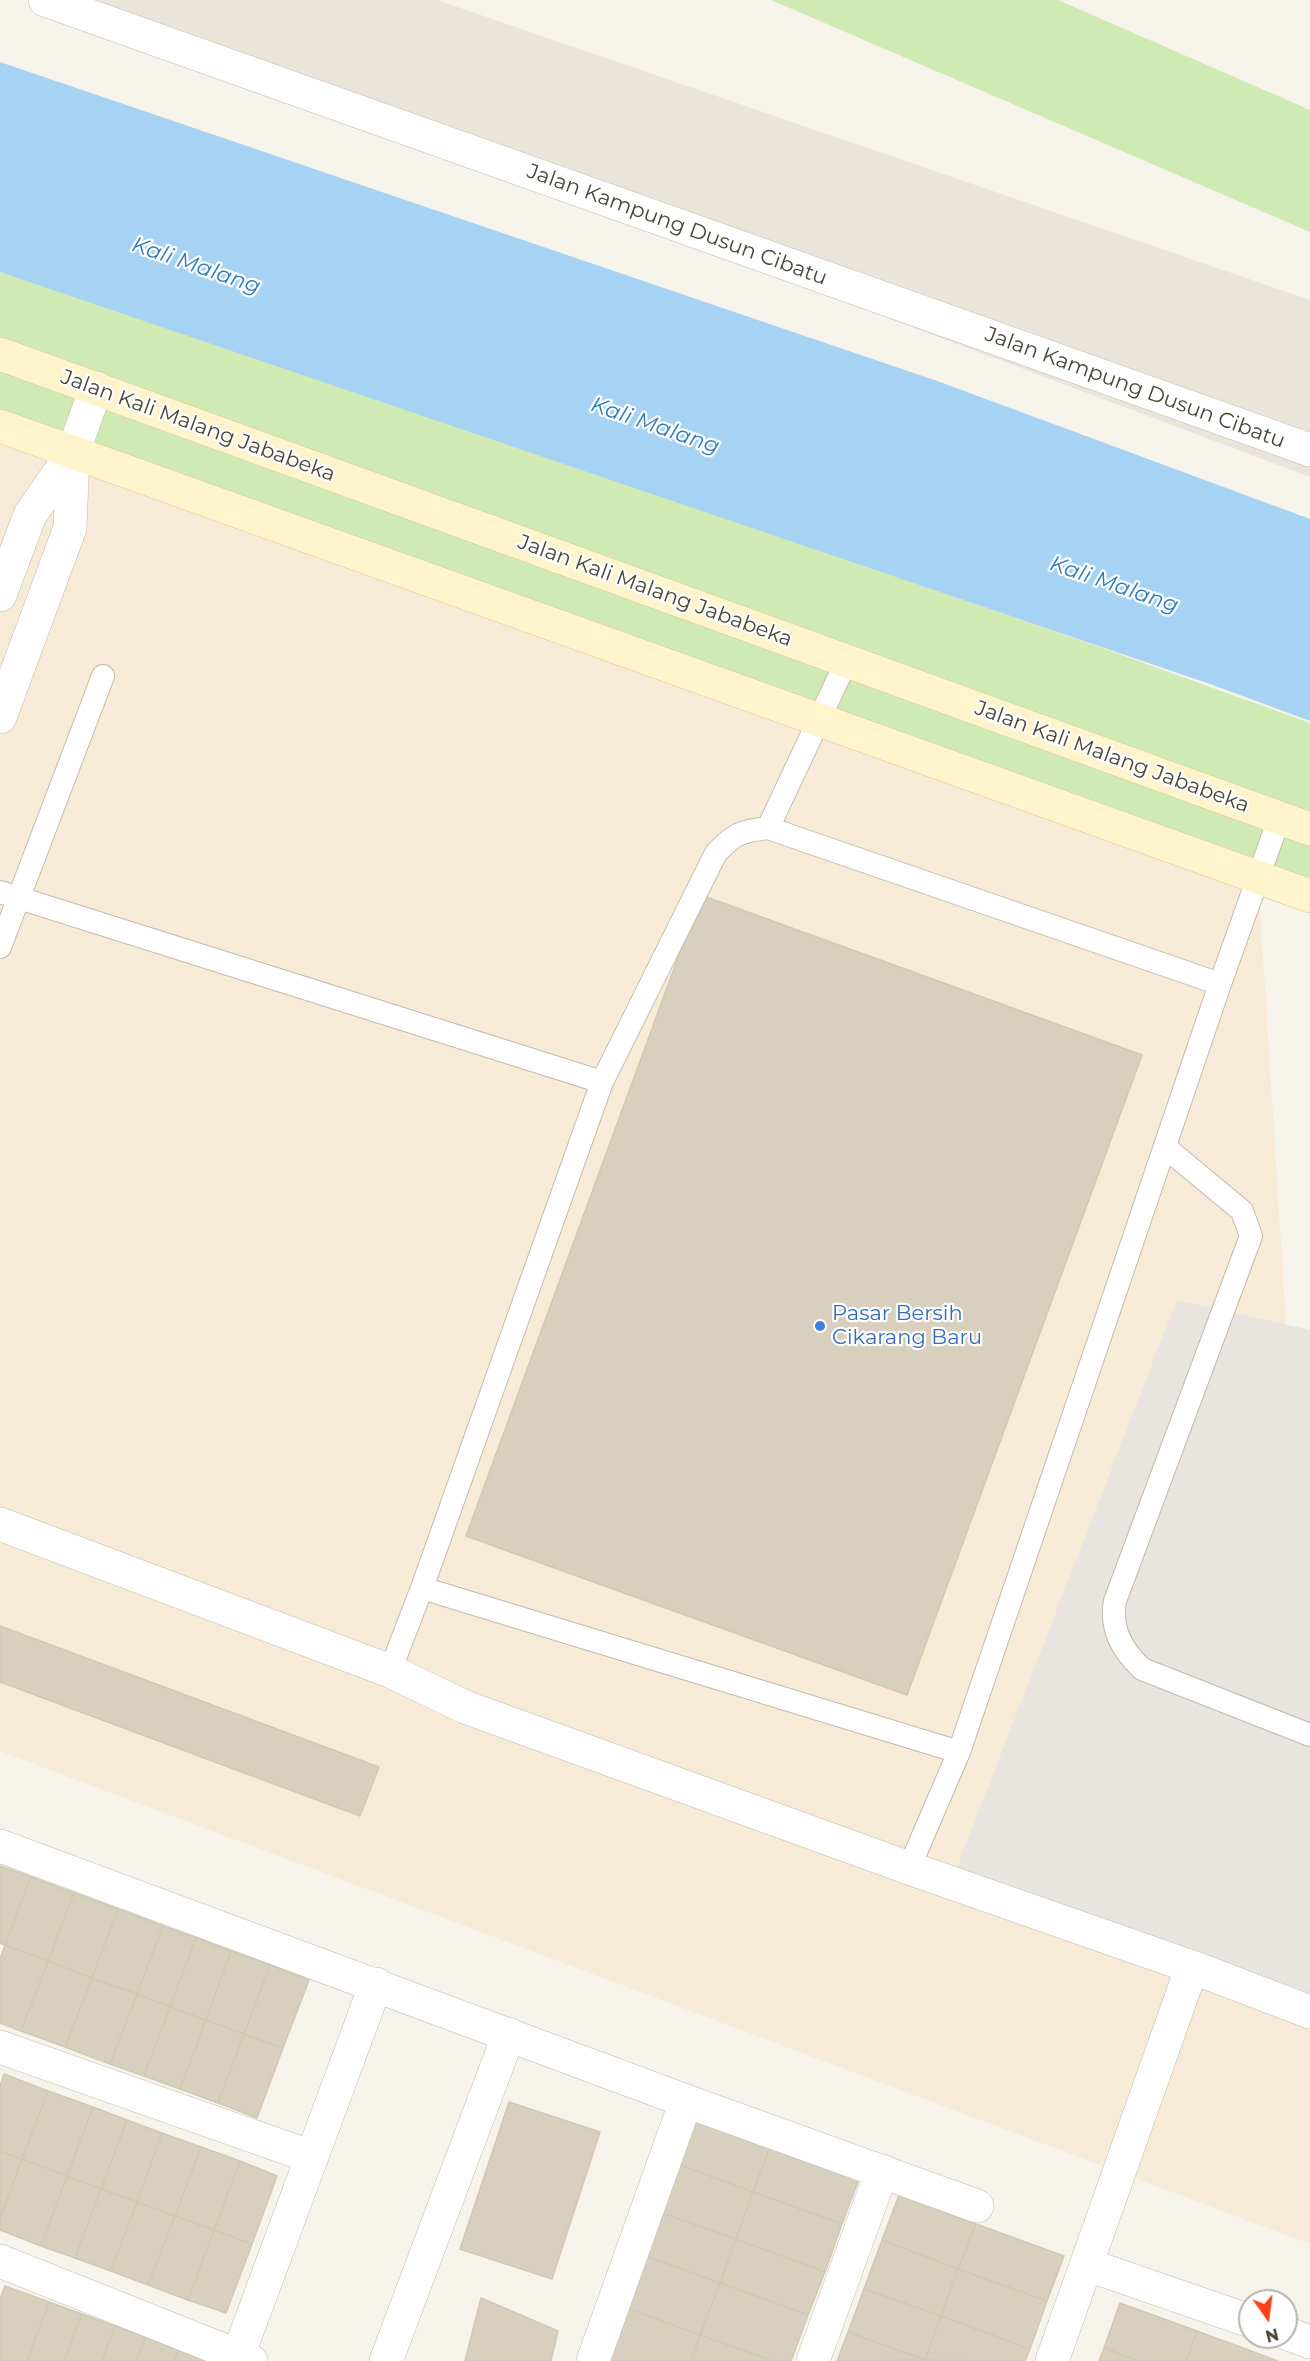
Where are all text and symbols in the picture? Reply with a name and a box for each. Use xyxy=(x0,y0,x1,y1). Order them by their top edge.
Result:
street label: Jalan Kampung Dusun Cibatu xyxy=(523,159,831,291)
water label: Kali Malang xyxy=(128,232,264,300)
street label: Jalan Kampung Dusun Cibatu xyxy=(981,322,1289,454)
street label: Jalan Kali Malang Jababeka xyxy=(57,365,339,487)
water label: Kali Malang xyxy=(587,392,723,460)
street label: Jalan Kali Malang Jababeka xyxy=(514,530,796,652)
water label: Kali Malang xyxy=(1046,551,1182,619)
street label: Jalan Kali Malang Jababeka xyxy=(971,696,1253,818)
place label: Pasar Bersih Cikarang Baru xyxy=(832,1301,982,1351)
marker: Pasar Bersih Cikarang Baru xyxy=(813,1319,827,1333)
north arrow xyxy=(1238,2289,1298,2349)
text: N xyxy=(1263,2324,1281,2346)

